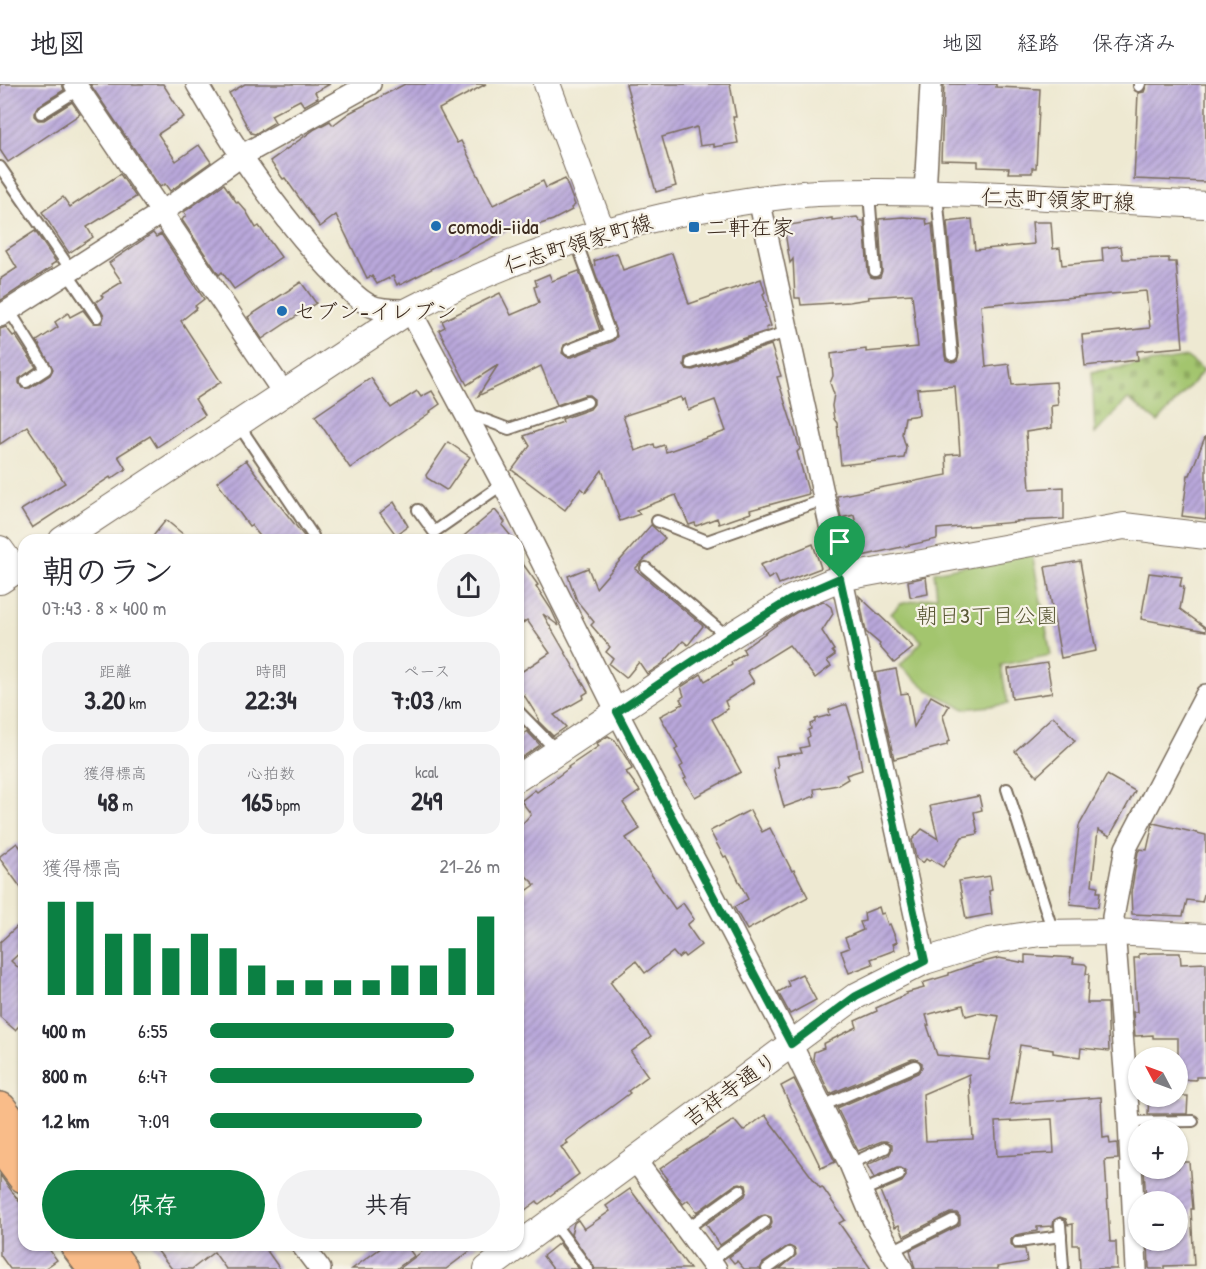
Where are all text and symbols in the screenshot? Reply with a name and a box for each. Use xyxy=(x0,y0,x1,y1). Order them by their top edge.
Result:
text: 地図 xyxy=(30,24,86,62)
text: 地図 xyxy=(942,28,984,57)
text: 経路 xyxy=(1017,28,1059,57)
text: 保存済み xyxy=(1092,28,1176,57)
street label: 仁志町領家町線 xyxy=(981,181,1135,217)
street label: 仁志町領家町線 xyxy=(500,206,656,280)
place label: comodi-iida xyxy=(448,211,539,241)
place label: 二軒在家 xyxy=(706,212,794,242)
marker: comodi-iida xyxy=(429,219,443,233)
marker: 二軒在家 xyxy=(687,220,701,234)
place label: セブン-イレブン xyxy=(294,296,457,326)
marker: セブン-イレブン xyxy=(275,304,289,318)
pin xyxy=(814,516,865,578)
icon: arrive xyxy=(823,525,856,558)
text: 朝のラン xyxy=(42,549,174,593)
button: share xyxy=(437,554,500,617)
text: 07:43 · 8 × 400 m xyxy=(42,594,166,621)
park label: 朝日3丁目公園 xyxy=(916,600,1058,630)
text: 距離 xyxy=(99,660,131,682)
text: 時間 xyxy=(255,660,287,682)
text: ペース xyxy=(403,660,450,682)
text: 3.20 xyxy=(84,682,125,717)
text: 22:34 xyxy=(245,682,297,717)
text: 7:03 xyxy=(392,682,434,717)
text: km xyxy=(125,692,146,714)
text: /km xyxy=(434,692,462,714)
text: kcal xyxy=(415,761,438,783)
text: 獲得標高 xyxy=(83,762,147,784)
text: 心拍数 xyxy=(247,762,295,784)
text: 249 xyxy=(411,783,442,818)
text: 48 xyxy=(98,784,119,819)
text: 165 xyxy=(242,784,272,819)
text: m xyxy=(119,794,133,816)
text: bpm xyxy=(272,794,300,816)
text: 21–26 m xyxy=(439,852,500,879)
text: 獲得標高 xyxy=(42,854,122,881)
text: 400 m xyxy=(42,1017,86,1044)
text: 6:55 xyxy=(138,1017,168,1044)
street label: 吉祥寺通り xyxy=(677,1045,783,1133)
north arrow xyxy=(1128,1047,1188,1107)
map controls xyxy=(1128,1047,1188,1251)
text: 800 m xyxy=(42,1062,87,1089)
text: 6:47 xyxy=(138,1062,168,1089)
text: 1.2 km xyxy=(42,1107,89,1134)
text: 7:09 xyxy=(138,1107,169,1134)
button: + xyxy=(1128,1119,1188,1179)
button: 保存 xyxy=(42,1170,265,1239)
button: 共有 xyxy=(277,1170,500,1239)
button: − xyxy=(1128,1191,1188,1251)

